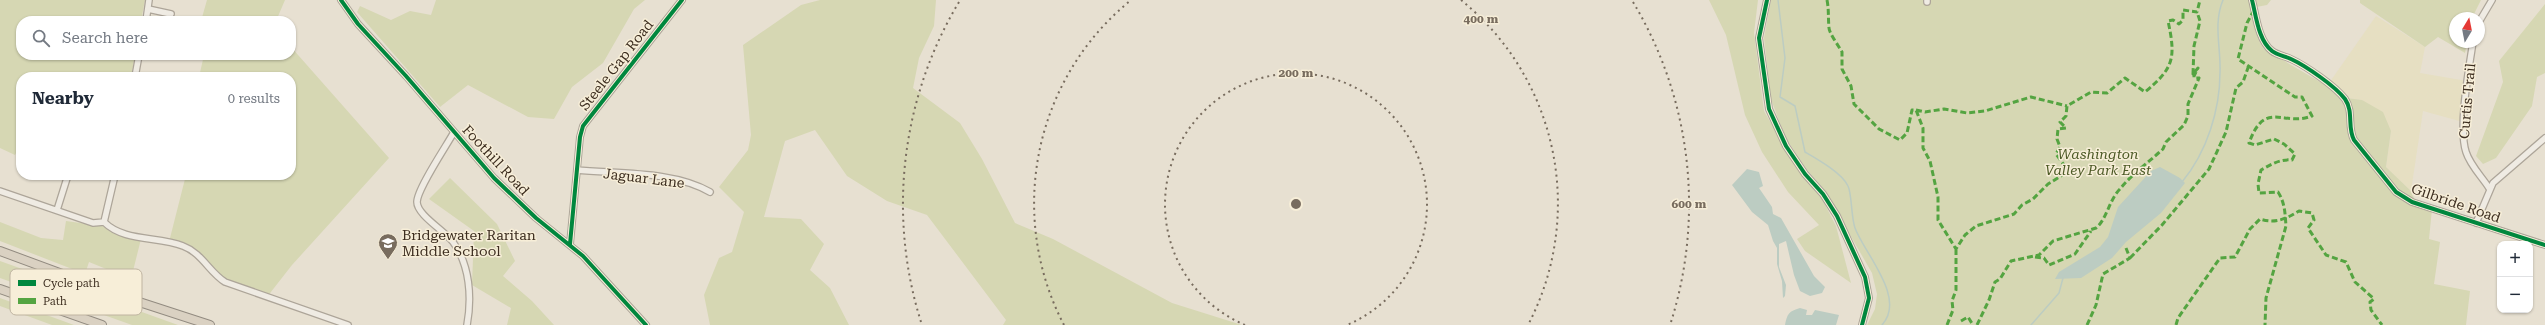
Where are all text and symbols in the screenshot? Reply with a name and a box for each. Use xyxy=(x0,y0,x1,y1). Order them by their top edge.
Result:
text: 400 m xyxy=(1464,12,1499,26)
north arrow xyxy=(2449,12,2485,48)
search box xyxy=(16,16,296,60)
street label: Steele Gap Road xyxy=(576,17,656,113)
icon: search xyxy=(30,27,52,49)
text: Search here xyxy=(62,29,148,47)
street label: Curtis Trail xyxy=(2456,62,2478,140)
text: 200 m xyxy=(1279,66,1314,80)
text: Nearby xyxy=(32,88,94,108)
text: 0 results xyxy=(228,91,280,106)
street label: Foothill Road xyxy=(459,122,533,198)
park label: Washington Valley Park East xyxy=(2045,146,2152,178)
street label: Jaguar Lane xyxy=(602,165,686,191)
street label: Gilbride Road xyxy=(2409,180,2503,226)
centre of rings xyxy=(1289,197,1303,211)
text: 600 m xyxy=(1672,197,1707,211)
place label: Bridgewater Raritan Middle School xyxy=(402,227,536,259)
school or university icon: Bridgewater Raritan Middle School xyxy=(377,232,399,260)
map controls xyxy=(2497,241,2533,313)
button: + xyxy=(2497,241,2533,277)
legend xyxy=(10,269,142,315)
text: Cycle path xyxy=(43,277,100,290)
button: − xyxy=(2497,277,2533,313)
text: Path xyxy=(43,295,67,308)

